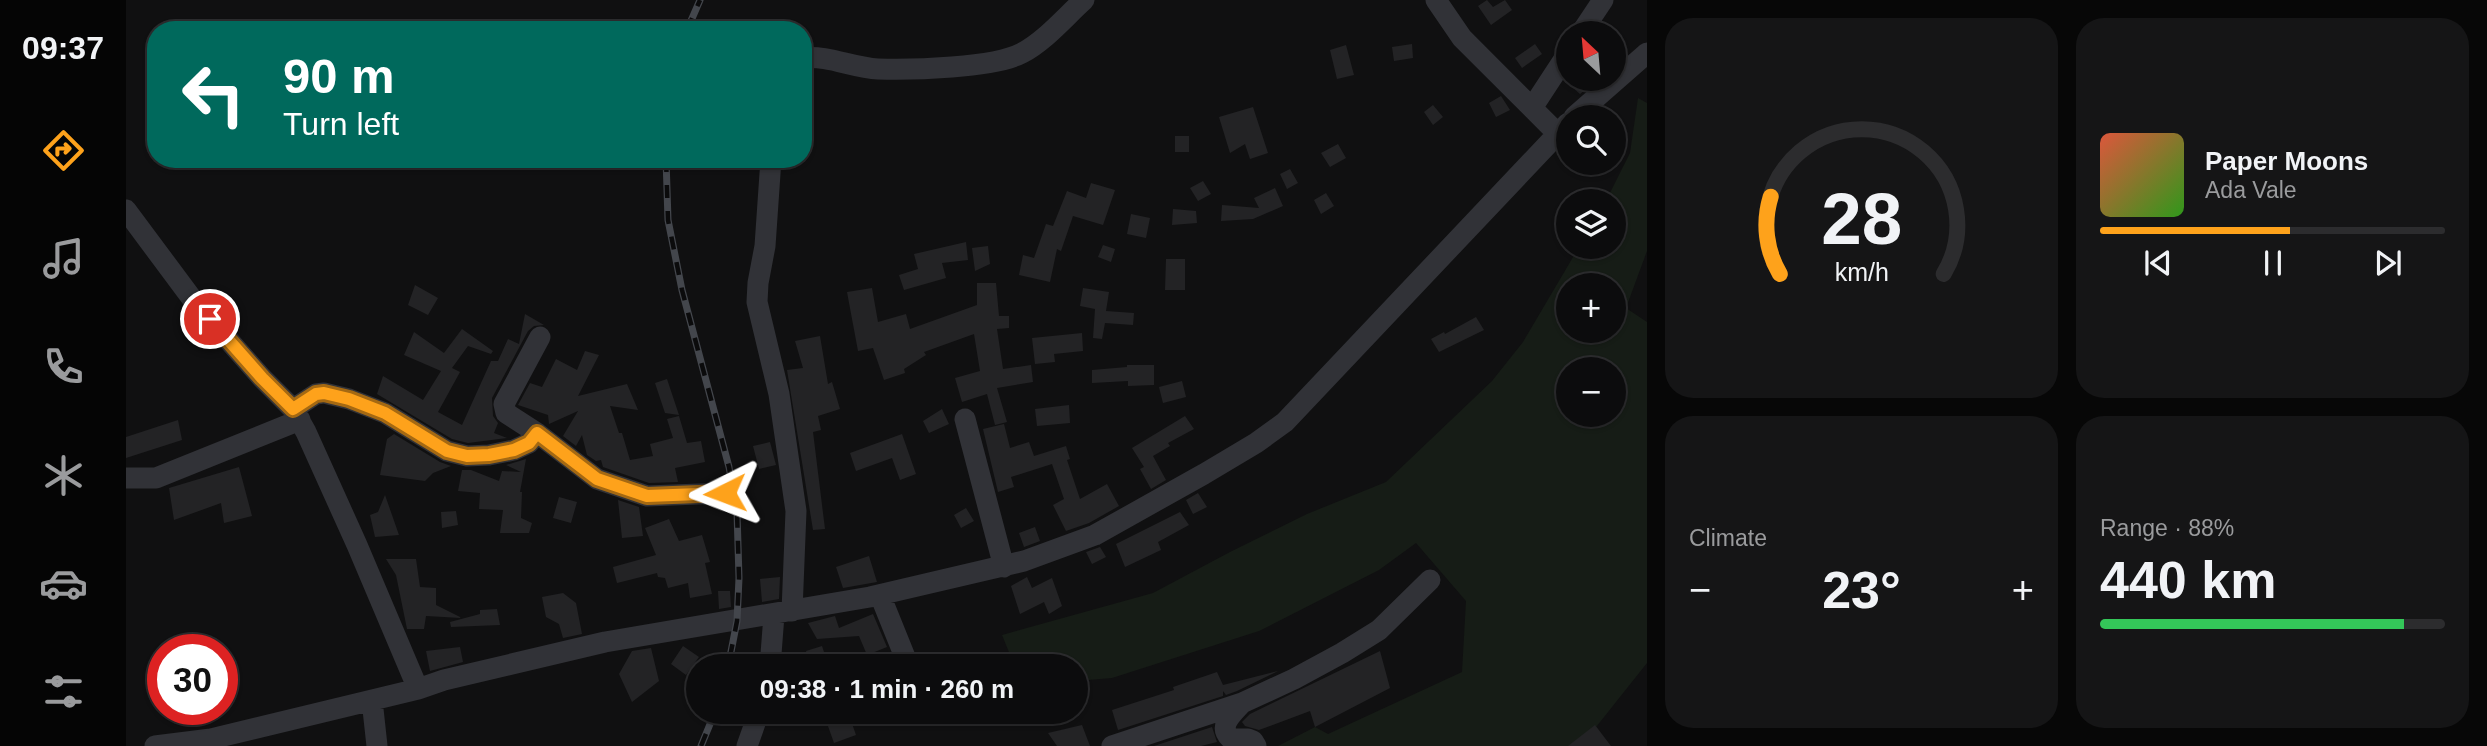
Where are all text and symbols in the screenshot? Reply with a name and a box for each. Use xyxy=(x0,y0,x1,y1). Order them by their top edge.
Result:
north arrow xyxy=(1556,21,1626,91)
map controls xyxy=(1556,21,1626,427)
text: 09:37 xyxy=(22,30,104,66)
icon: left xyxy=(168,49,259,140)
text: 90 m xyxy=(283,49,395,103)
button: search xyxy=(1556,105,1626,175)
text: Turn left xyxy=(283,106,399,142)
icon: directions xyxy=(39,126,88,175)
text: Paper Moons xyxy=(2205,146,2368,176)
text: Ada Vale xyxy=(2205,177,2297,203)
text: 28 xyxy=(1821,178,1902,259)
button: layers xyxy=(1556,189,1626,259)
icon: music xyxy=(39,234,88,283)
icon: previous xyxy=(2139,244,2177,282)
icon: pause xyxy=(2254,244,2292,282)
icon: next xyxy=(2369,244,2407,282)
text: km/h xyxy=(1834,258,1889,286)
button: + xyxy=(1556,273,1626,343)
pin xyxy=(180,289,240,349)
icon: arrive xyxy=(191,300,229,338)
icon: phone xyxy=(39,342,88,391)
button: − xyxy=(1556,357,1626,427)
icon: climate xyxy=(39,451,88,500)
position arrow xyxy=(688,456,762,530)
text: Range · 88% xyxy=(2100,515,2234,541)
text: Climate xyxy=(1689,525,1767,551)
text: 440 km xyxy=(2100,551,2276,609)
icon: car xyxy=(39,559,88,608)
text: 23° xyxy=(1822,561,1901,619)
text: − xyxy=(1689,569,1711,611)
text: + xyxy=(2012,569,2034,611)
speed limit sign: 30 xyxy=(147,634,238,725)
icon: filters xyxy=(39,667,88,716)
text: 09:38 · 1 min · 260 m xyxy=(760,674,1014,704)

